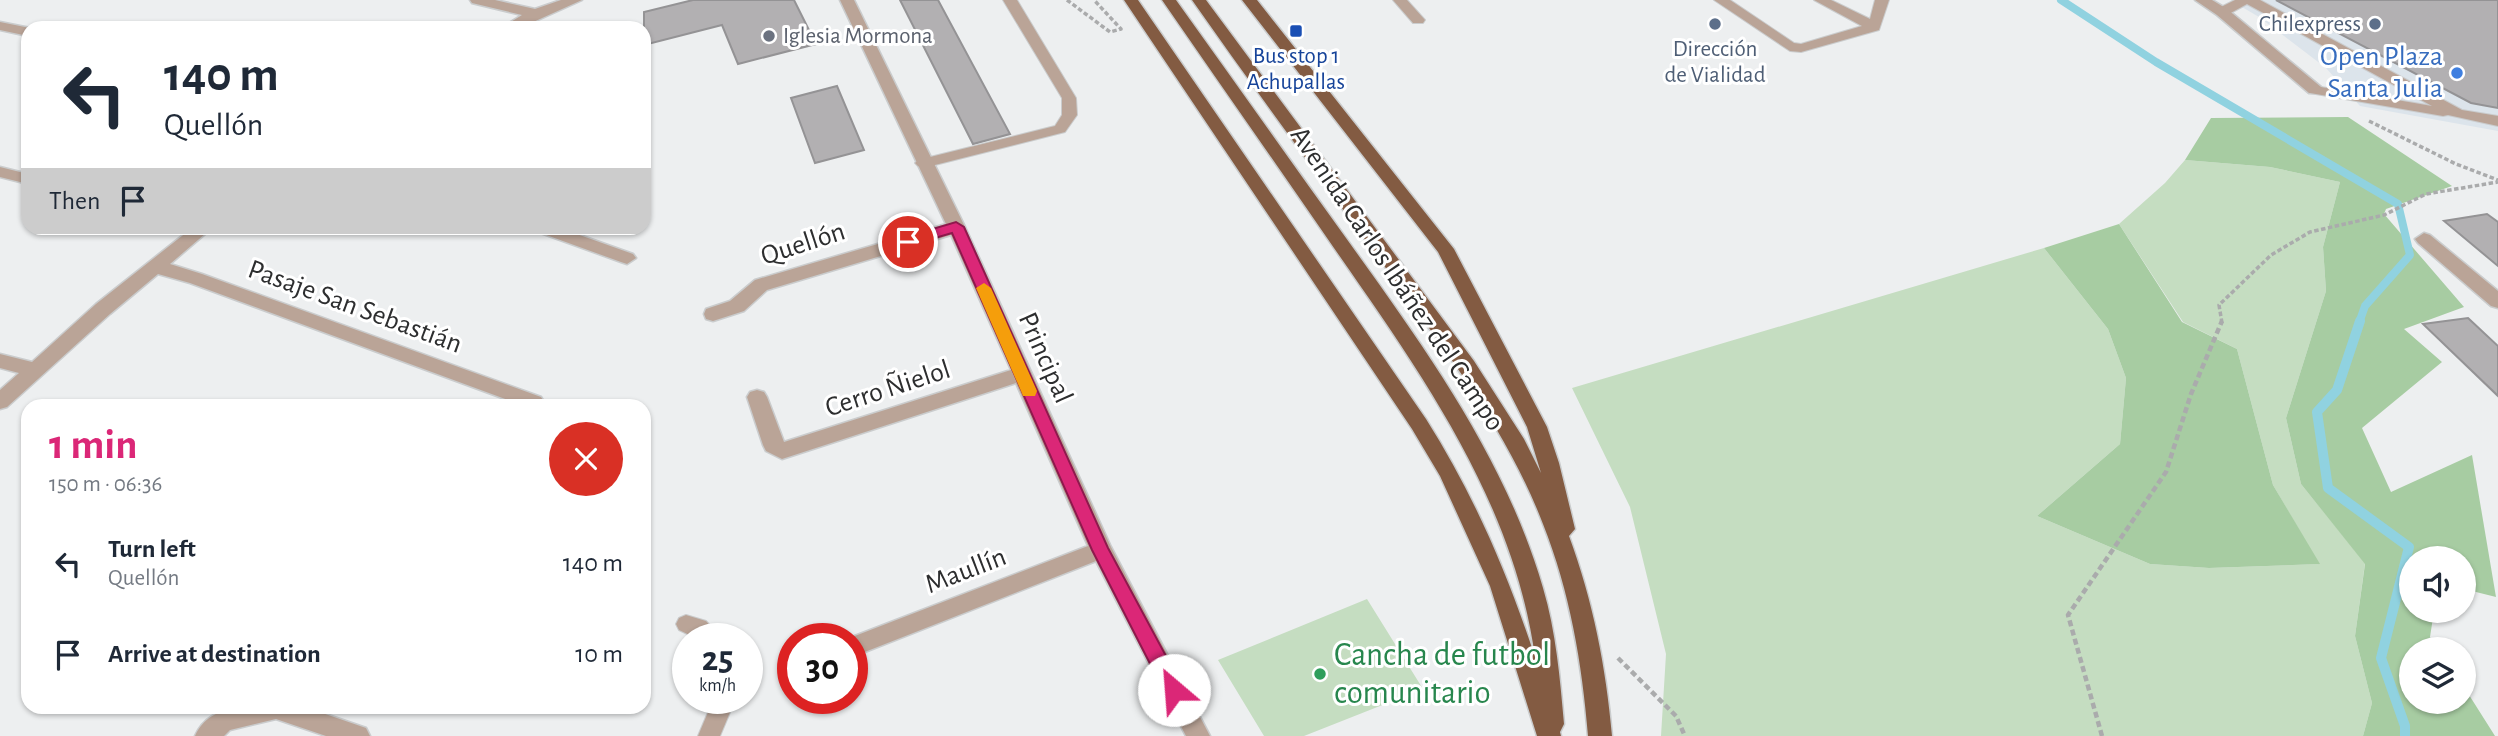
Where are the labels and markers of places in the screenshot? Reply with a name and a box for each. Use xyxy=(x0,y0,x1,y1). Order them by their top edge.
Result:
place label: Chilexpress xyxy=(2259,13,2361,36)
marker: Dirección de Vialidad xyxy=(1707,16,1723,32)
marker: Chilexpress xyxy=(2367,16,2383,32)
marker: Bus stop 1 Achupallas xyxy=(1288,23,1304,39)
place label: Iglesia Mormona xyxy=(783,25,933,48)
marker: Iglesia Mormona xyxy=(761,28,777,44)
place label: Dirección de Vialidad xyxy=(1664,38,1766,87)
place label: Open Plaza Santa Julia xyxy=(2320,43,2443,103)
place label: Bus stop 1 Achupallas xyxy=(1247,45,1345,94)
marker: Open Plaza Santa Julia xyxy=(2449,65,2465,81)
pin xyxy=(878,212,938,272)
place label: Cancha de futbol comunitario xyxy=(1334,639,1550,710)
marker: Cancha de futbol comunitario xyxy=(1312,666,1328,682)

